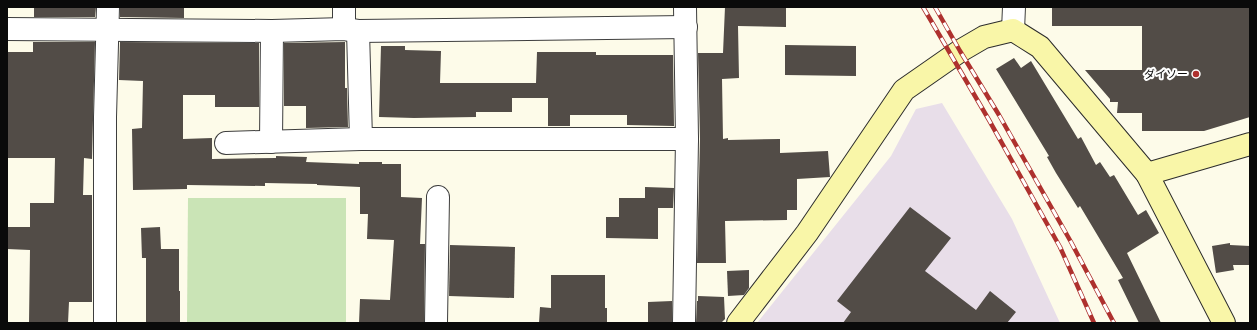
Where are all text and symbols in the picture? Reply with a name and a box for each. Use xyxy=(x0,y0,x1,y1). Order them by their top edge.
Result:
place label: ダイソー xyxy=(1144,67,1188,82)
marker: ダイソー xyxy=(1191,69,1201,79)

